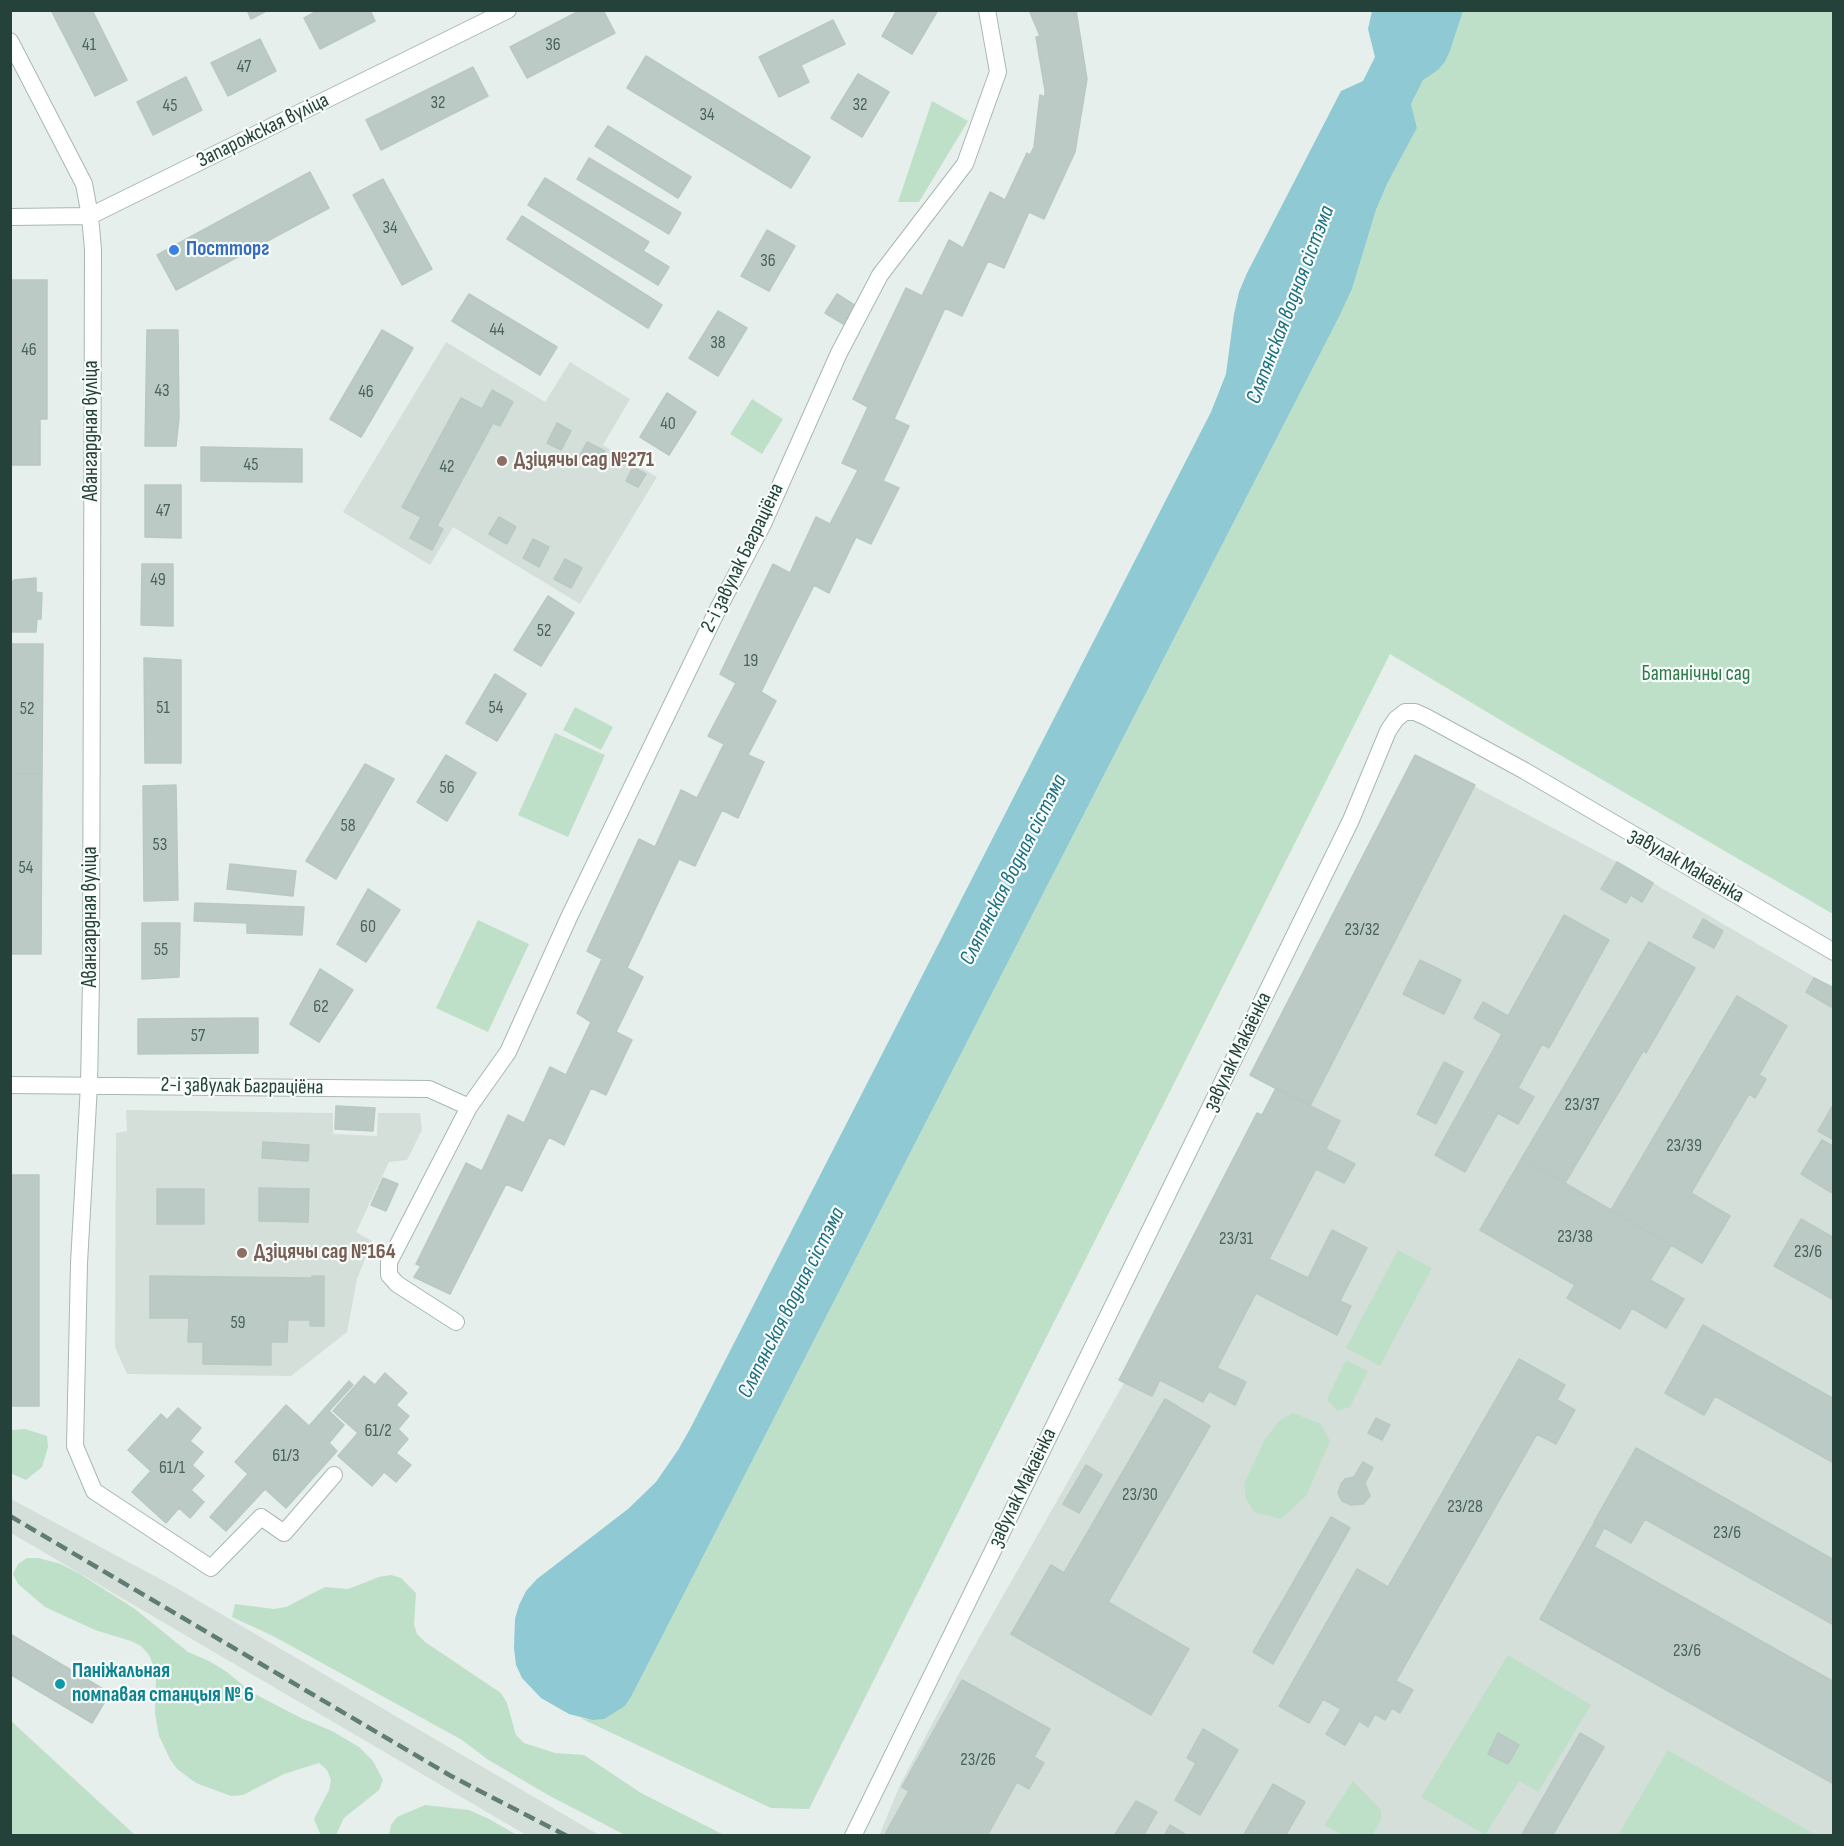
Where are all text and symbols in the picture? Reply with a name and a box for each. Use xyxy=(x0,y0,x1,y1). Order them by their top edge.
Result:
house number: 41 xyxy=(82,34,96,56)
house number: 36 xyxy=(545,34,561,56)
house number: 47 xyxy=(237,56,251,78)
street label: Запарожская вуліца xyxy=(193,88,333,174)
house number: 32 xyxy=(431,92,445,114)
house number: 32 xyxy=(853,94,867,116)
house number: 45 xyxy=(163,95,177,117)
house number: 34 xyxy=(699,104,715,126)
water label: Сляпянская водная сістэма xyxy=(1241,202,1341,408)
house number: 34 xyxy=(382,217,398,239)
place label: Постторг xyxy=(186,237,269,263)
marker: Постторг xyxy=(167,243,181,257)
house number: 36 xyxy=(760,250,776,272)
house number: 44 xyxy=(489,319,505,341)
house number: 38 xyxy=(710,332,726,354)
house number: 46 xyxy=(21,339,37,361)
street label: Авангардная вуліца xyxy=(79,360,105,502)
house number: 43 xyxy=(154,380,170,402)
house number: 46 xyxy=(358,381,374,403)
house number: 40 xyxy=(660,413,676,435)
place label: Дзіцячы сад №271 xyxy=(514,448,654,474)
house number: 45 xyxy=(244,454,258,476)
marker: Дзіцячы сад №271 xyxy=(495,454,509,468)
house number: 42 xyxy=(439,456,455,478)
street label: 2-і завулак Баграціёна xyxy=(696,479,790,637)
house number: 47 xyxy=(156,500,170,522)
house number: 49 xyxy=(150,569,166,591)
house number: 52 xyxy=(537,620,551,642)
house number: 19 xyxy=(744,650,758,672)
park label: Батанічны сад xyxy=(1642,662,1750,688)
house number: 51 xyxy=(156,697,170,719)
house number: 54 xyxy=(489,697,503,719)
house number: 52 xyxy=(20,698,34,720)
water label: Сляпянская водная сістэма xyxy=(955,770,1073,970)
house number: 56 xyxy=(439,777,455,799)
house number: 58 xyxy=(340,815,356,837)
street label: завулак Макаёнка xyxy=(1624,823,1748,909)
house number: 53 xyxy=(153,834,167,856)
street label: Авангардная вуліца xyxy=(78,846,104,988)
house number: 54 xyxy=(19,857,33,879)
house number: 60 xyxy=(360,916,376,938)
house number: 23/32 xyxy=(1344,919,1380,941)
house number: 55 xyxy=(154,939,168,961)
street label: завулак Макаёнка xyxy=(1198,989,1278,1115)
house number: 62 xyxy=(313,996,329,1018)
house number: 57 xyxy=(191,1025,205,1047)
street label: 2-і завулак Баграціёна xyxy=(160,1073,324,1101)
house number: 23/37 xyxy=(1565,1094,1599,1116)
house number: 23/39 xyxy=(1666,1135,1702,1157)
water label: Сляпянская водная сістэма xyxy=(733,1203,851,1403)
house number: 23/38 xyxy=(1557,1226,1593,1248)
house number: 23/31 xyxy=(1219,1228,1253,1250)
place label: Дзіцячы сад №164 xyxy=(254,1240,396,1266)
house number: 23/6 xyxy=(1794,1241,1822,1263)
marker: Дзіцячы сад №164 xyxy=(235,1246,249,1260)
house number: 59 xyxy=(230,1312,246,1334)
house number: 61/2 xyxy=(364,1420,392,1442)
street label: завулак Макаёнка xyxy=(983,1425,1063,1551)
house number: 61/3 xyxy=(272,1445,300,1467)
house number: 61/1 xyxy=(159,1457,185,1479)
house number: 23/30 xyxy=(1122,1484,1158,1506)
house number: 23/28 xyxy=(1447,1496,1483,1518)
house number: 23/6 xyxy=(1713,1522,1741,1544)
house number: 23/6 xyxy=(1673,1640,1701,1662)
place label: Паніжальная помпавая станцыя № 6 xyxy=(72,1659,254,1709)
marker: Паніжальная помпавая станцыя № 6 xyxy=(53,1677,67,1691)
house number: 23/26 xyxy=(960,1749,996,1771)

